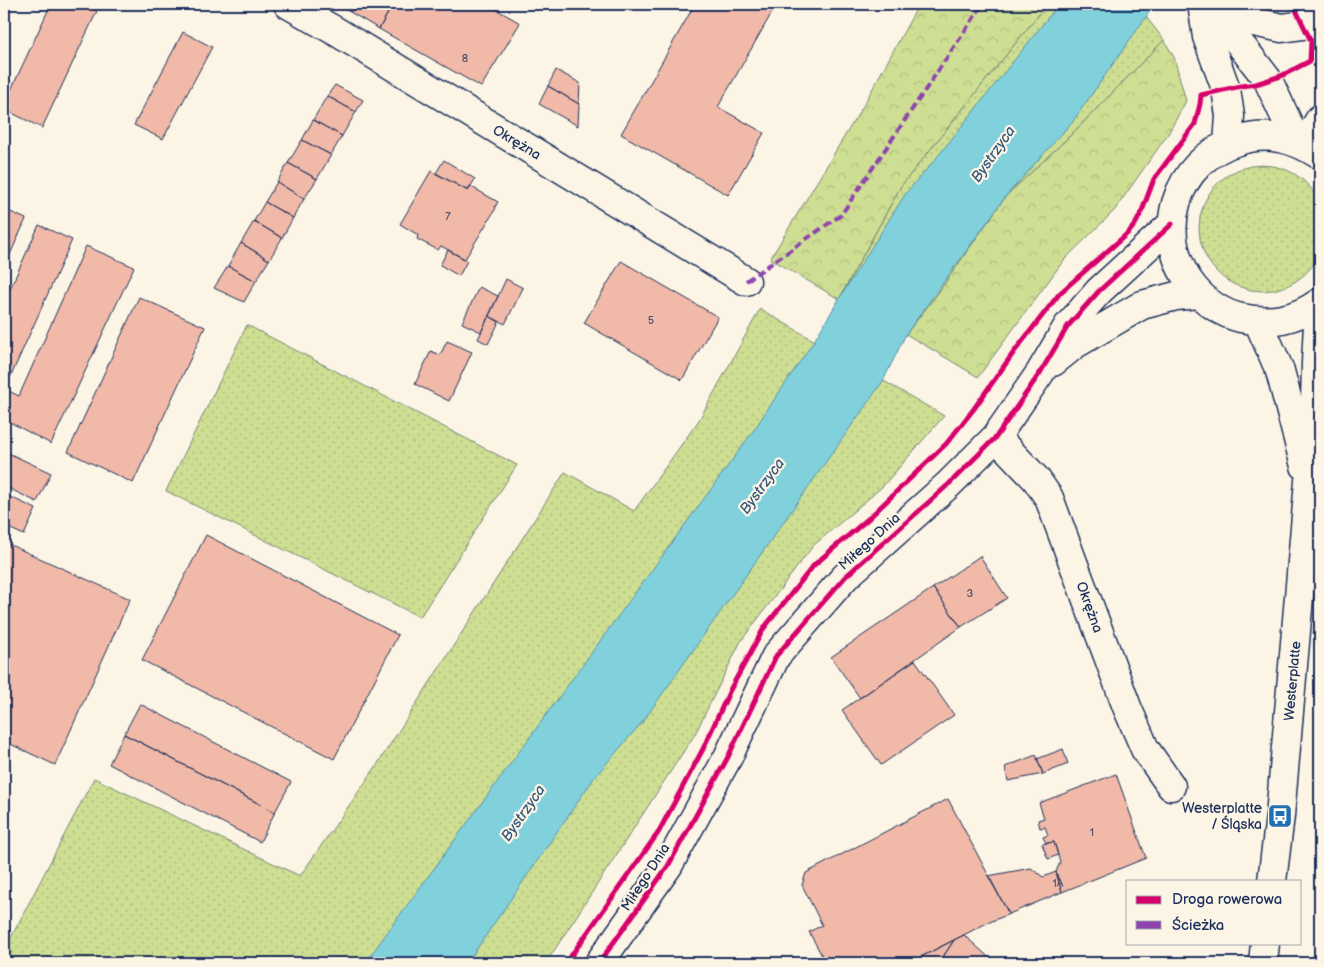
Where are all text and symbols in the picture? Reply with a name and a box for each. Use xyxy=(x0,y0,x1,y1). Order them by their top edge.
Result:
house number: 8 xyxy=(462,52,468,65)
street label: Okrężna xyxy=(490,121,544,163)
water label: Bystrzyca xyxy=(967,122,1020,186)
house number: 7 xyxy=(445,210,451,223)
house number: 5 xyxy=(648,314,654,327)
water label: Bystrzyca xyxy=(736,455,789,518)
street label: Miłego Dnia xyxy=(835,509,904,573)
street label: Okrężna xyxy=(1072,579,1107,635)
house number: 3 xyxy=(967,587,974,600)
street label: Westerplatte xyxy=(1281,640,1304,722)
water label: Bystrzyca xyxy=(497,781,550,845)
place label: Westerplatte / Śląska xyxy=(1182,800,1262,833)
bus stop icon: Westerplatte / Śląska xyxy=(1267,803,1293,829)
house number: 1 xyxy=(1090,826,1094,839)
street label: Miłego Dnia xyxy=(617,840,674,914)
house number: 1A xyxy=(1053,877,1064,890)
legend xyxy=(1126,880,1302,944)
text: Droga rowerowa xyxy=(1172,890,1282,909)
text: Ścieżka xyxy=(1172,916,1224,935)

